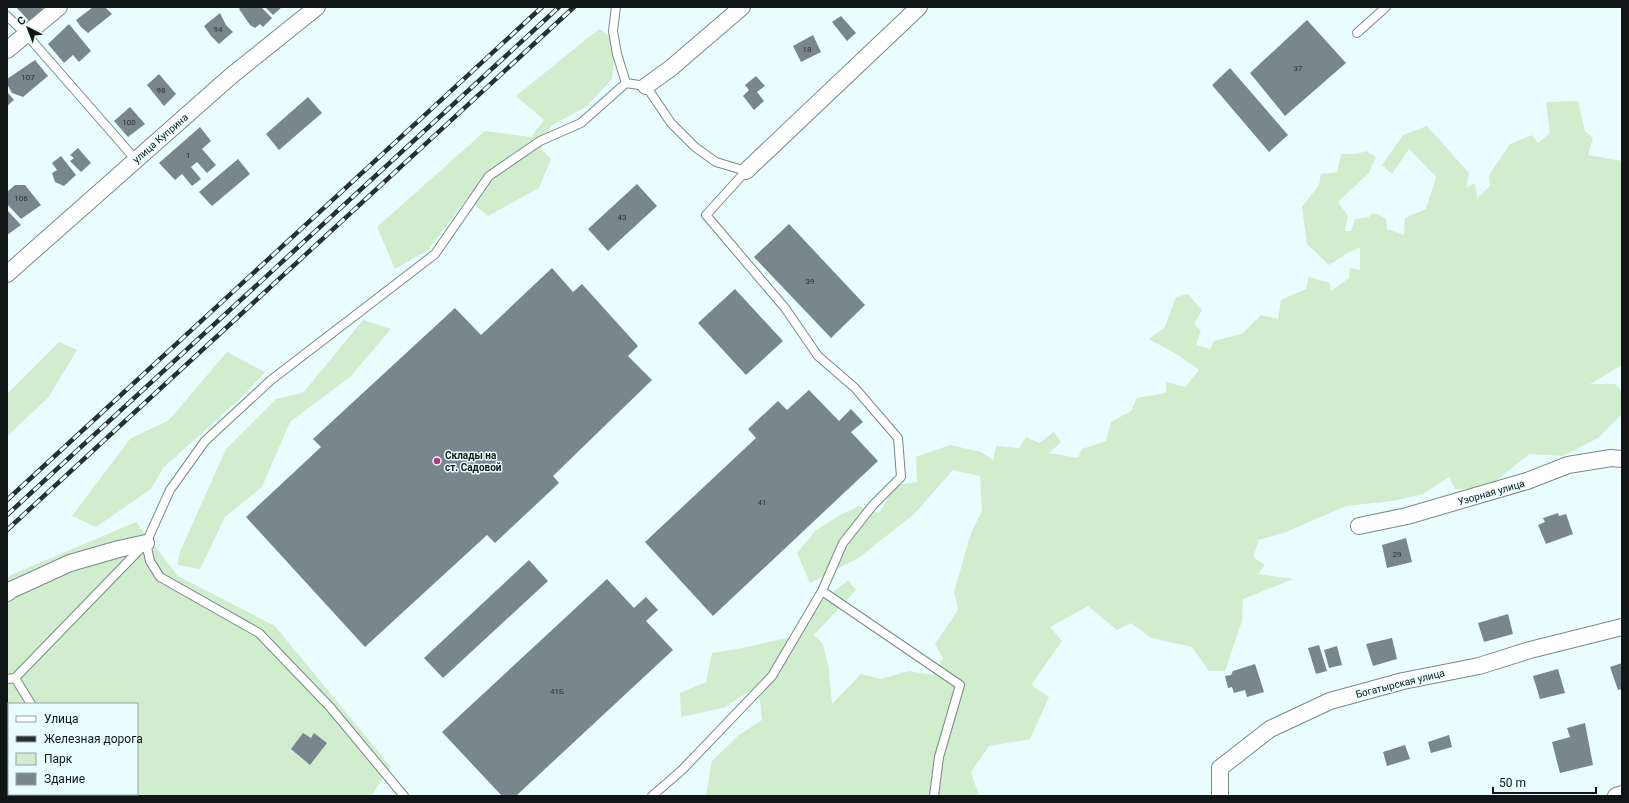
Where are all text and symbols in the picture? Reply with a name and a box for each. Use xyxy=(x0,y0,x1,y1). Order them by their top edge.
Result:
north arrow xyxy=(8,8,48,48)
text: С xyxy=(15,14,29,28)
house number: 94 xyxy=(214,25,223,34)
house number: 18 xyxy=(803,45,812,54)
house number: 37 xyxy=(1294,64,1303,73)
house number: 107 xyxy=(21,73,35,82)
house number: 98 xyxy=(157,86,166,95)
street label: улица Куприна xyxy=(131,112,190,165)
house number: 100 xyxy=(122,118,136,127)
house number: 1 xyxy=(186,151,190,160)
house number: 106 xyxy=(14,194,28,203)
house number: 43 xyxy=(618,213,627,222)
house number: 39 xyxy=(806,277,815,286)
place label: Склады на ст. Садовой xyxy=(445,450,502,473)
marker: Склады на ст. Садовой xyxy=(432,456,442,466)
street label: Узорная улица xyxy=(1456,478,1526,507)
house number: 41 xyxy=(758,498,767,507)
house number: 29 xyxy=(1393,550,1402,559)
street label: Богатырская улица xyxy=(1355,667,1446,700)
house number: 41Б xyxy=(550,687,564,696)
legend xyxy=(8,703,138,795)
text: Улица xyxy=(44,712,79,726)
text: Железная дорога xyxy=(44,732,143,746)
text: Парк xyxy=(44,752,73,766)
scale bar xyxy=(1493,769,1596,795)
text: Здание xyxy=(44,772,85,786)
text: 50 m xyxy=(1499,776,1526,790)

